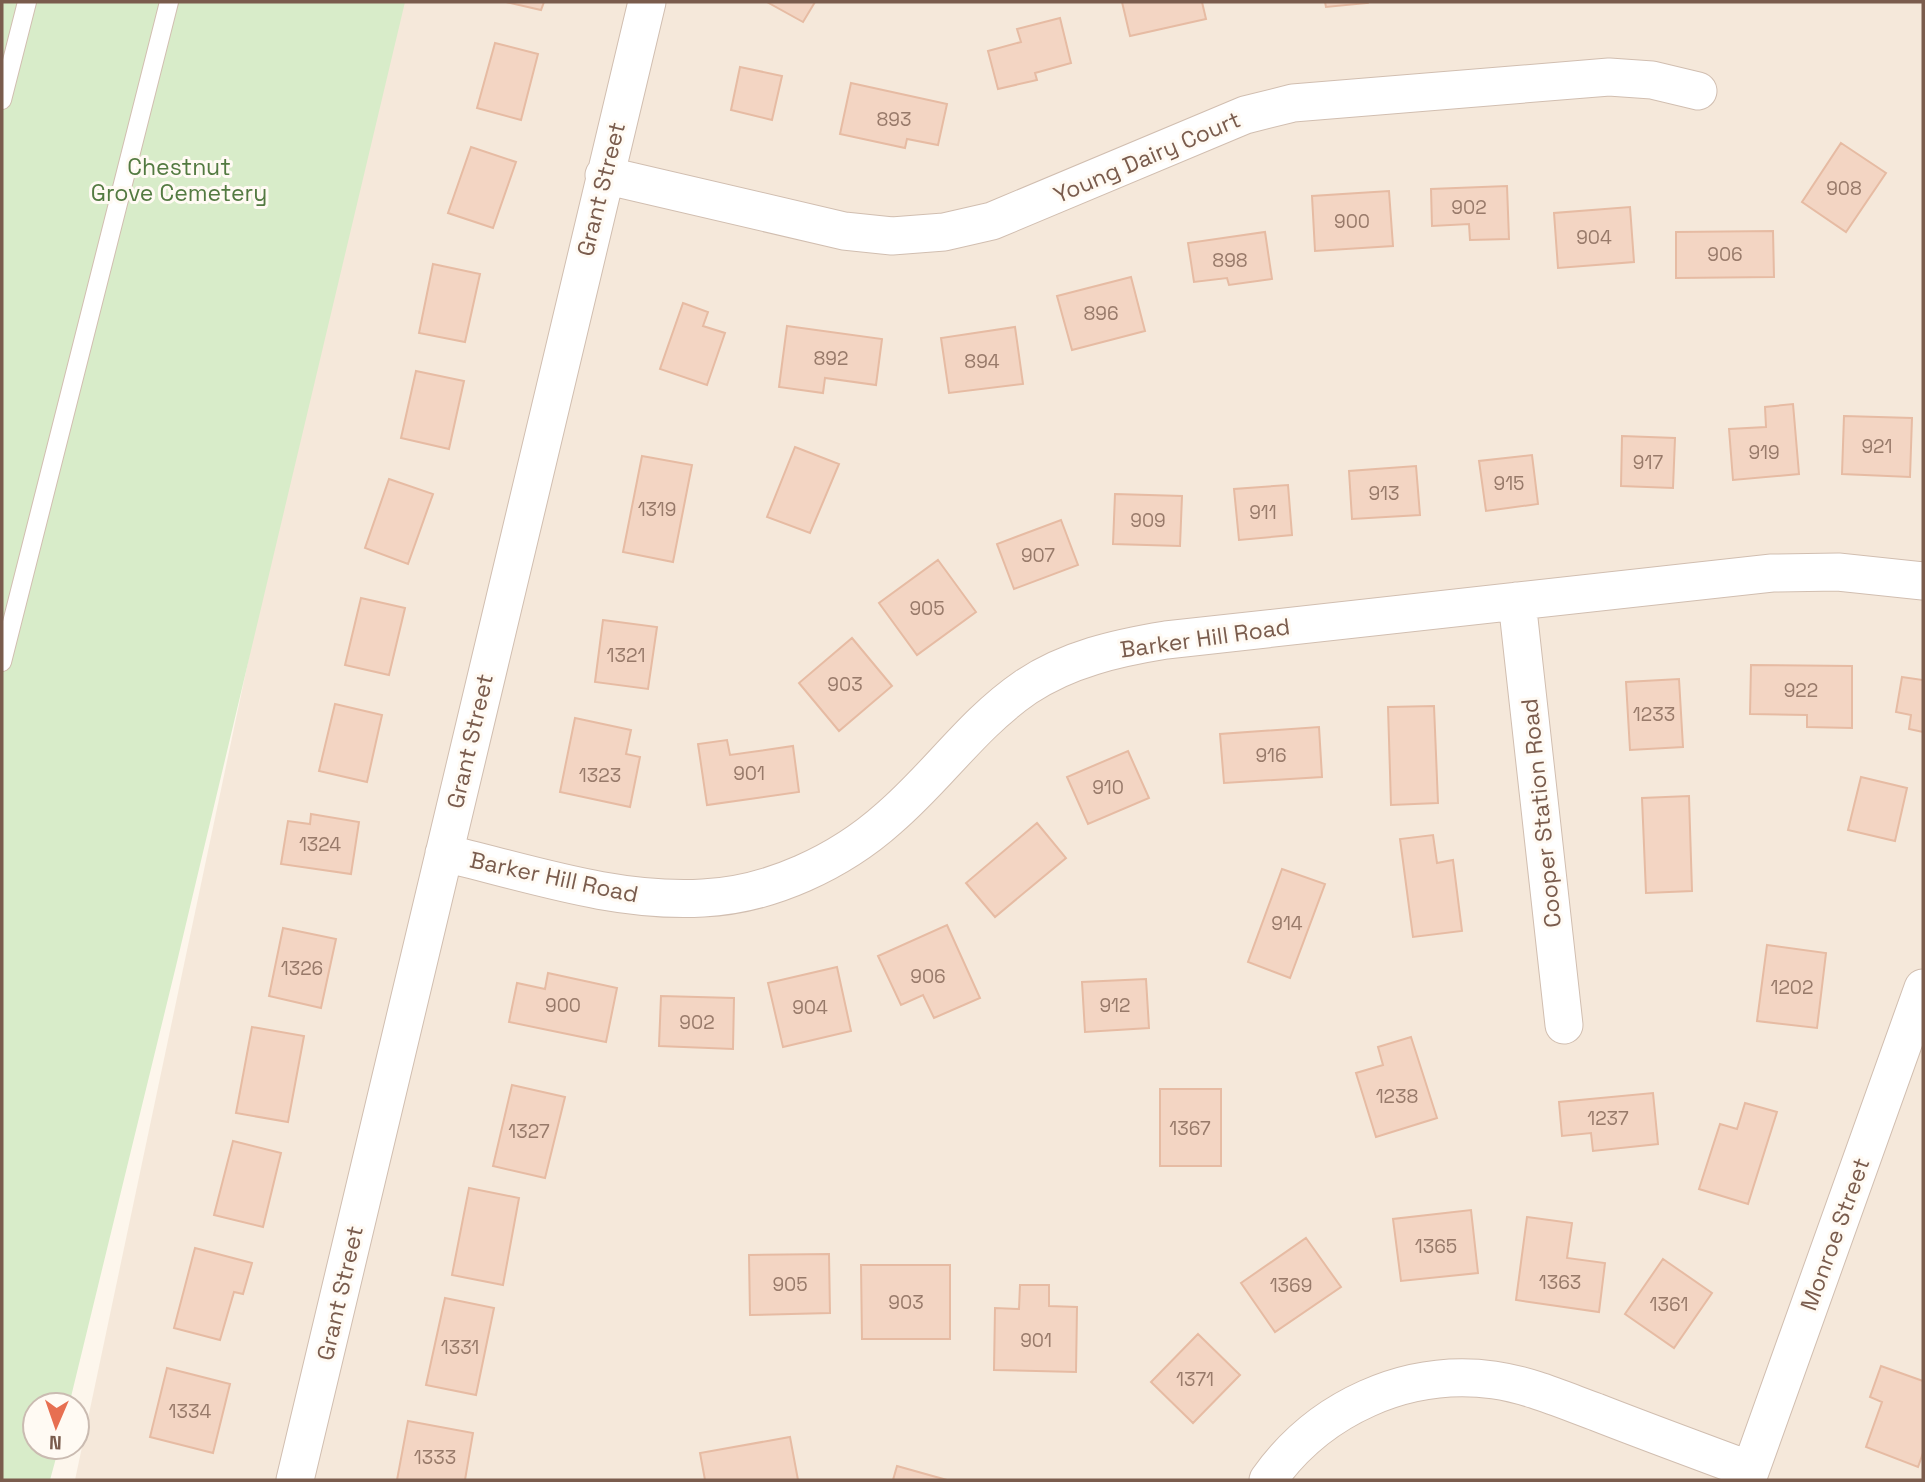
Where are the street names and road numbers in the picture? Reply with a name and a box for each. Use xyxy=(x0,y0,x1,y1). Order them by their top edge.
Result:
street label: Young Dairy Court xyxy=(1049,104,1245,210)
street label: Grant Street xyxy=(570,119,632,259)
street label: Barker Hill Road xyxy=(1118,611,1292,665)
street label: Grant Street xyxy=(440,671,500,811)
street label: Cooper Station Road xyxy=(1514,697,1568,929)
street label: Barker Hill Road xyxy=(467,845,641,909)
street label: Monroe Street xyxy=(1793,1153,1877,1315)
street label: Grant Street xyxy=(310,1223,370,1363)

